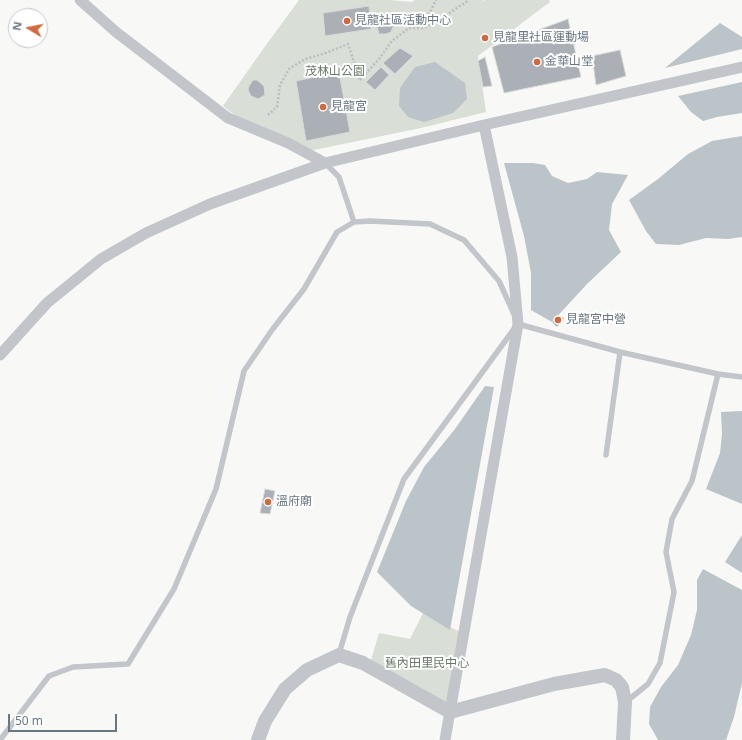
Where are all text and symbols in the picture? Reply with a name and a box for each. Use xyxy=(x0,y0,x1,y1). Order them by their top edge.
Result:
north arrow xyxy=(8,8,48,48)
place label: 見龍社區活動中心 xyxy=(355,14,451,28)
marker: 見龍社區活動中心 xyxy=(342,16,352,26)
text: N xyxy=(9,20,25,32)
place label: 見龍里社區運動場 xyxy=(493,31,589,45)
marker: 見龍里社區運動場 xyxy=(480,33,490,43)
place label: 金華山堂 xyxy=(545,55,593,69)
marker: 金華山堂 xyxy=(532,57,542,67)
park label: 茂林山公園 xyxy=(305,65,365,79)
place label: 見龍宮 xyxy=(331,100,367,114)
marker: 見龍宮 xyxy=(318,102,328,112)
place label: 見龍宮中營 xyxy=(566,313,626,327)
marker: 見龍宮中營 xyxy=(553,315,563,325)
place label: 溫府廟 xyxy=(276,495,312,509)
marker: 溫府廟 xyxy=(263,497,273,507)
park label: 舊內田里民中心 xyxy=(385,657,469,671)
scale bar xyxy=(10,706,119,732)
text: 50 m xyxy=(15,712,43,729)

